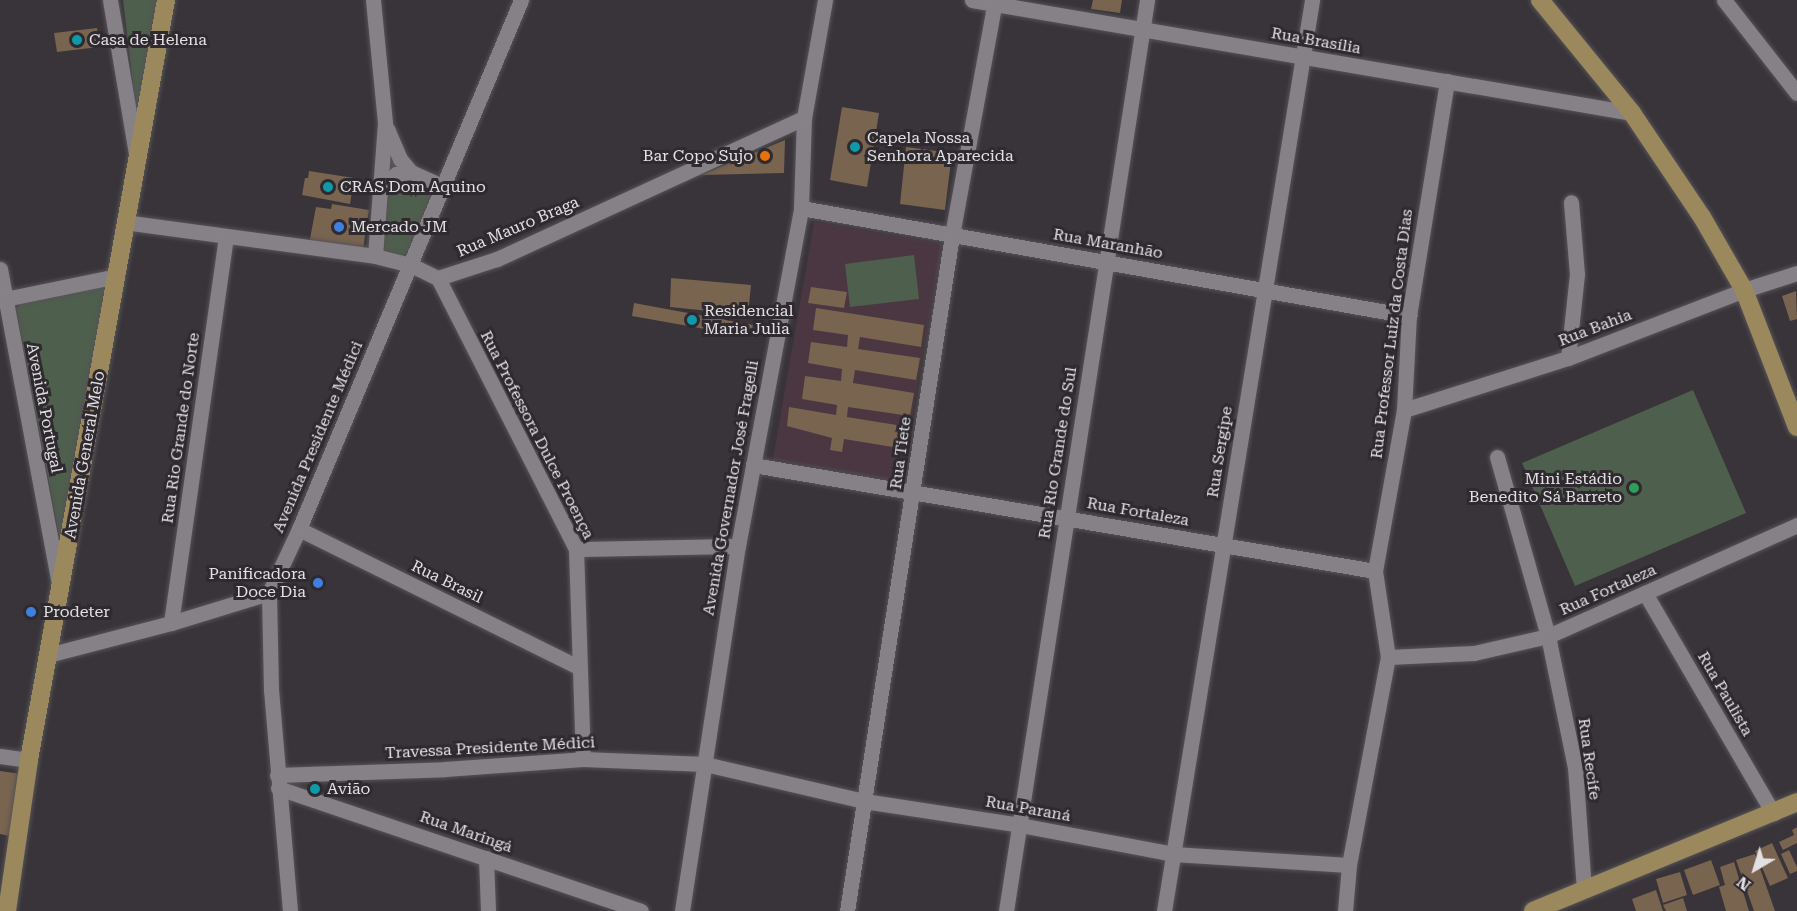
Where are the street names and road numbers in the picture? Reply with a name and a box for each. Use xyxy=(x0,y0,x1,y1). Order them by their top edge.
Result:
street label: Rua Brasília xyxy=(1270,24,1362,58)
street label: Rua Mauro Braga xyxy=(454,193,582,261)
street label: Rua Professor Luiz da Costa Dias xyxy=(1367,208,1417,460)
street label: Rua Maranhão xyxy=(1052,225,1164,263)
street label: Rua Bahia xyxy=(1556,305,1634,351)
street label: Rua Professora Dulce Proença xyxy=(476,328,598,542)
street label: Rua Rio Grande do Norte xyxy=(158,331,204,525)
street label: Avenida Presidente Médici xyxy=(269,338,367,536)
street label: Avenida Portugal xyxy=(22,341,66,475)
street label: Avenida Governador José Fragelli xyxy=(699,359,763,617)
street label: Rua Rio Grande do Sul xyxy=(1035,366,1081,540)
street label: Avenida General Melo xyxy=(61,370,109,540)
street label: Rua Sergipe xyxy=(1203,405,1237,499)
street label: Rua Tiete xyxy=(886,416,916,490)
street label: Rua Fortaleza xyxy=(1085,494,1191,530)
street label: Rua Brasil xyxy=(408,557,486,607)
street label: Rua Fortaleza xyxy=(1557,560,1659,620)
street label: Rua Paulista xyxy=(1693,648,1757,740)
street label: Rua Recife xyxy=(1574,717,1604,801)
street label: Travessa Presidente Médici xyxy=(384,733,596,763)
street label: Rua Paraná xyxy=(984,792,1072,826)
street label: Rua Maringá xyxy=(417,807,515,857)

